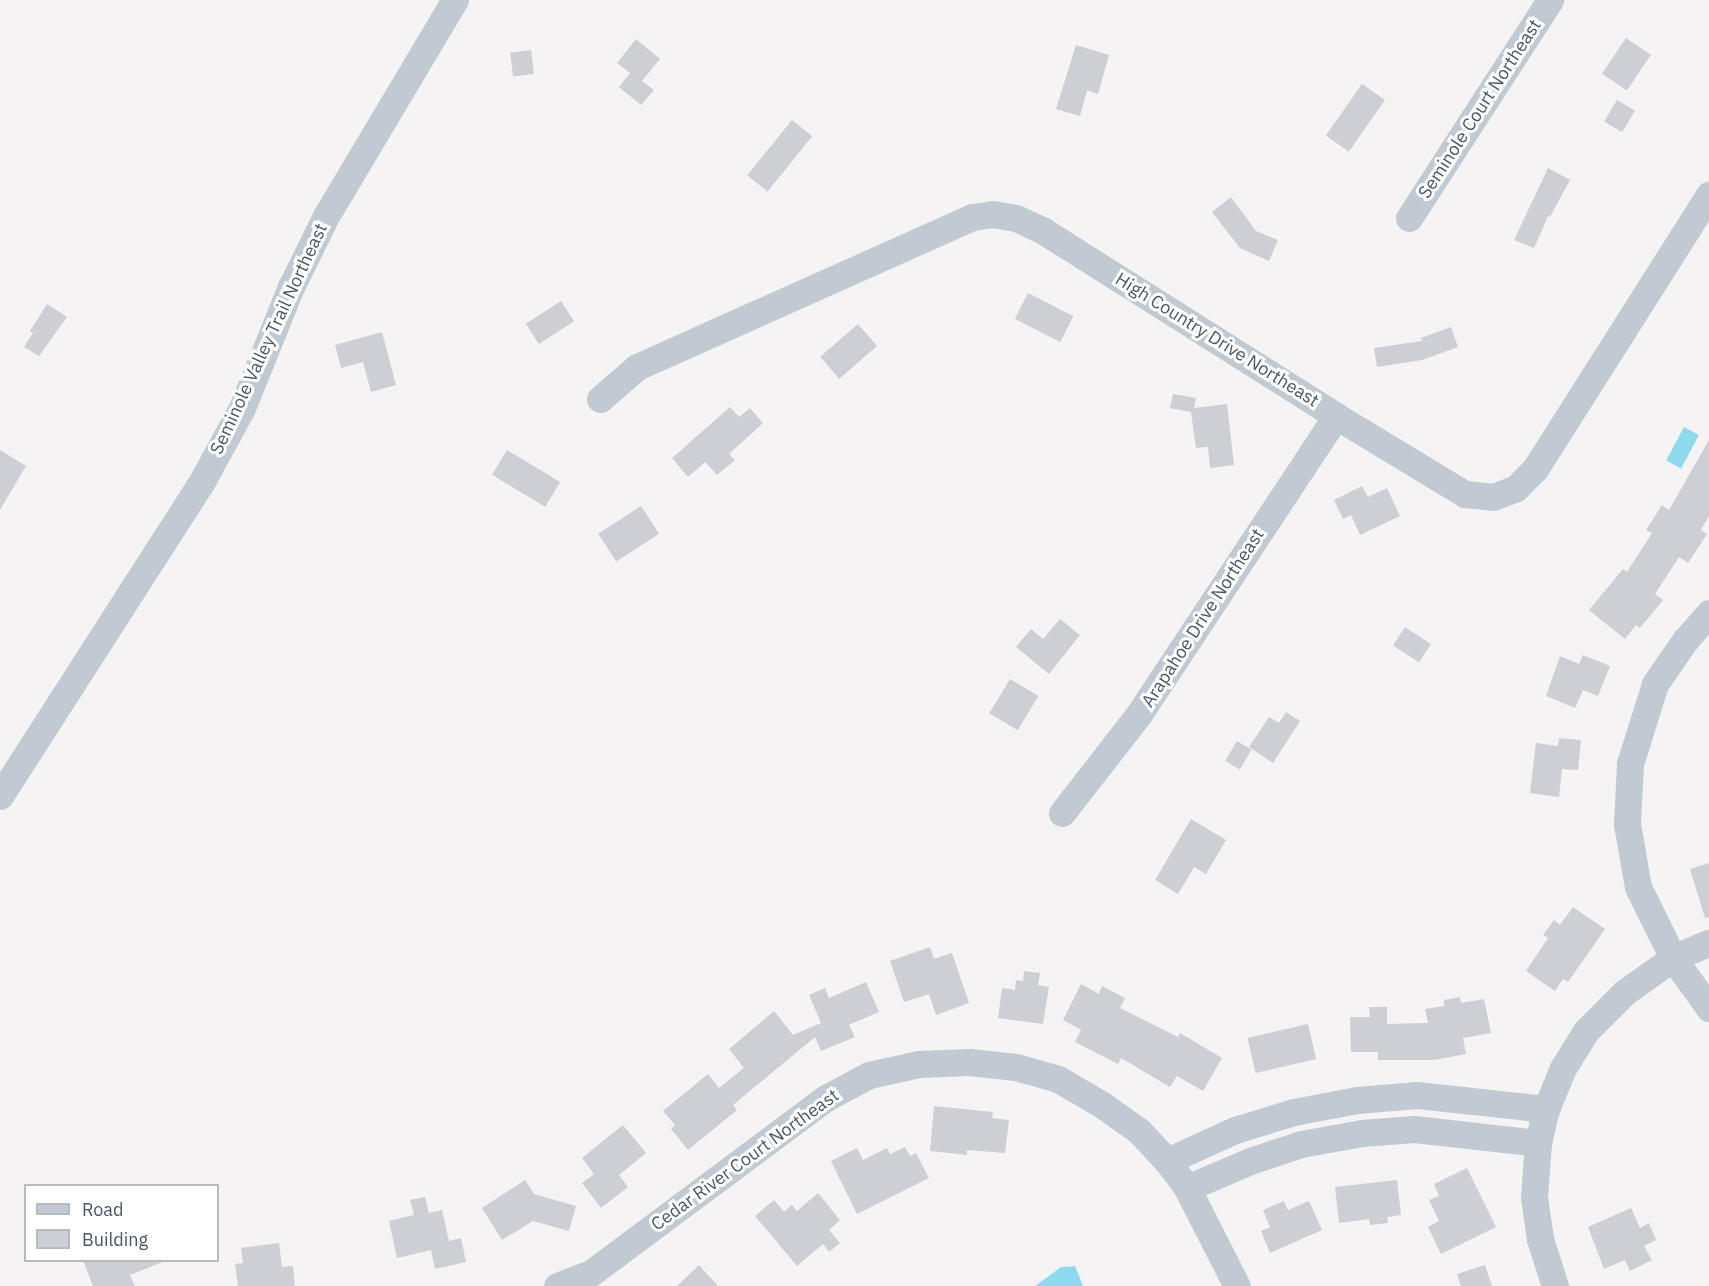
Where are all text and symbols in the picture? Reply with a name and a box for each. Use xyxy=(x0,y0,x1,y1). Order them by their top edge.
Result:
street label: Seminole Court Northeast xyxy=(1414,15,1546,203)
street label: Seminole Valley Trail Northeast xyxy=(206,220,332,458)
street label: High Country Drive Northeast xyxy=(1111,268,1323,412)
street label: Arapahoe Drive Northeast xyxy=(1137,525,1269,711)
street label: Cedar River Court Northeast xyxy=(647,1085,843,1235)
legend xyxy=(24,1184,219,1262)
text: Road xyxy=(82,1198,123,1221)
text: Building xyxy=(82,1228,148,1251)

